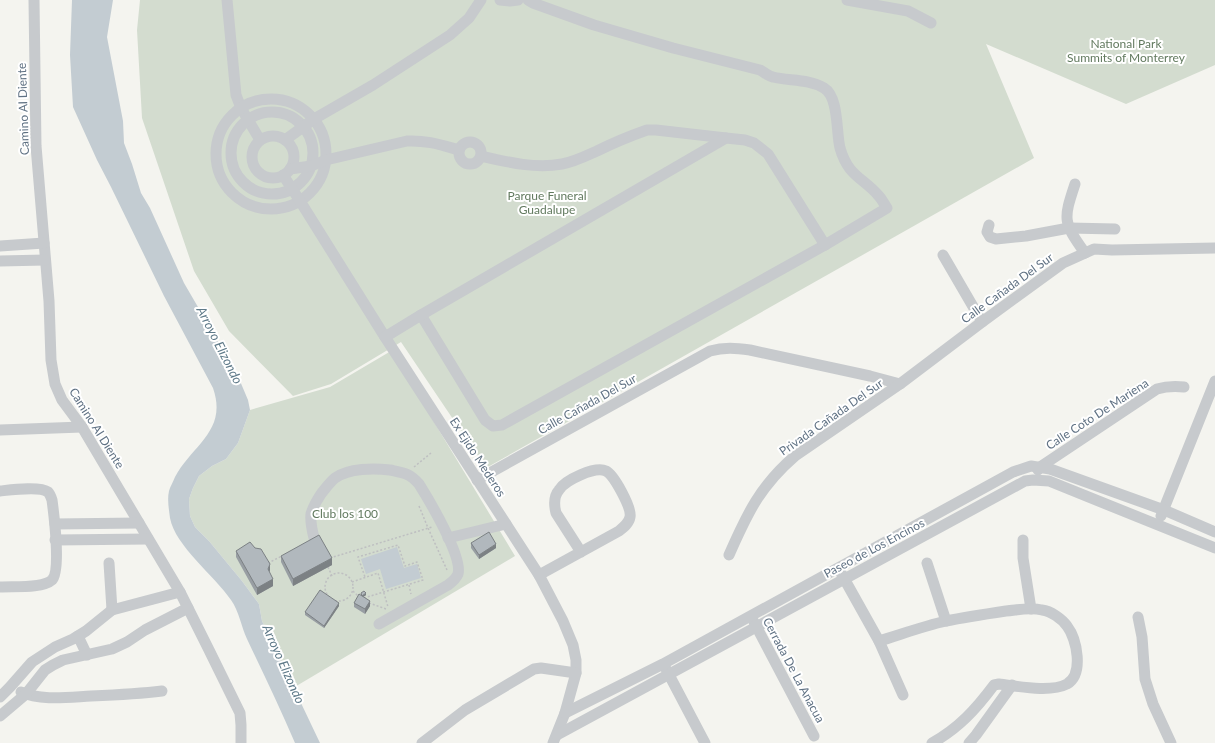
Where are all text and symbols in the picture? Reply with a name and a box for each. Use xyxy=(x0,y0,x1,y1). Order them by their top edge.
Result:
park label: National Park Summits of Monterrey xyxy=(1067,36,1186,65)
street label: Camino Al Diente xyxy=(14,63,32,155)
park label: Parque Funeral Guadalupe xyxy=(507,188,587,217)
street label: Calle Cañada Del Sur xyxy=(958,249,1056,326)
water label: Arroyo Elizondo xyxy=(193,303,246,387)
street label: Calle Cañada Del Sur xyxy=(535,370,639,437)
street label: Privada Cañada Del Sur xyxy=(776,375,886,458)
street label: Calle Coto De Mariena xyxy=(1043,375,1151,453)
street label: Camino Al Diente xyxy=(66,385,128,471)
street label: Ex Ejido Mederos xyxy=(447,414,509,500)
park label: Club los 100 xyxy=(312,506,378,521)
street label: Paseo de Los Encinos xyxy=(821,515,927,581)
street label: Cerrada De La Anacua xyxy=(760,615,828,725)
water label: Arroyo Elizondo xyxy=(259,621,309,706)

